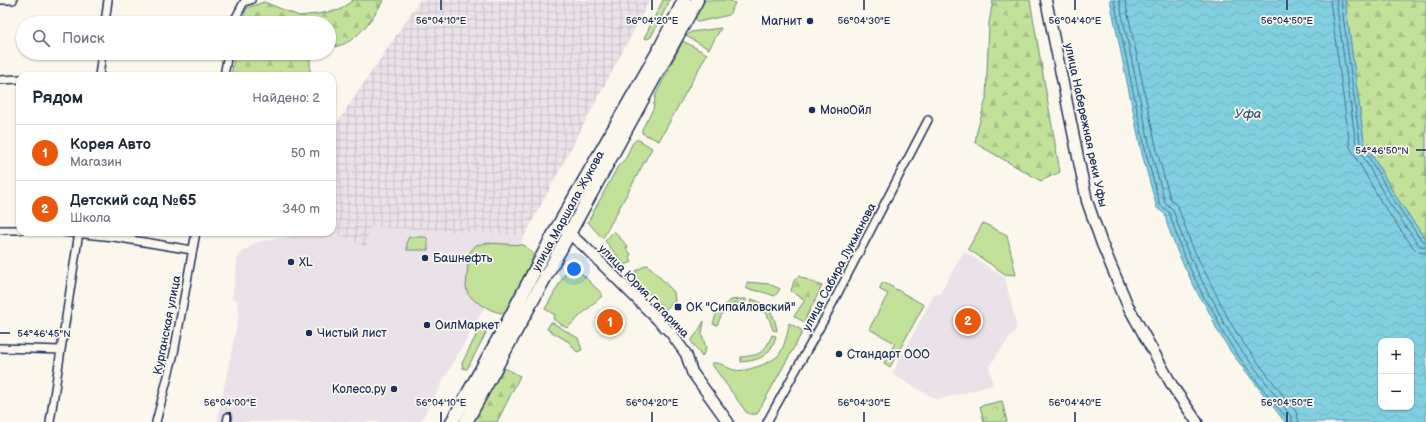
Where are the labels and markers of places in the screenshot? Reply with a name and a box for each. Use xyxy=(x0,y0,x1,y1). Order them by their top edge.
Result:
place label: Магнит xyxy=(761,14,802,29)
marker: Магнит xyxy=(805,16,815,26)
place label: МоноОйл xyxy=(820,103,872,118)
marker: МоноОйл xyxy=(807,105,817,115)
place label: Башнефть xyxy=(433,251,493,266)
marker: Башнефть xyxy=(420,253,430,263)
place label: XL xyxy=(298,255,313,270)
marker: XL xyxy=(286,257,296,267)
place label: ОК "Сипайловский" xyxy=(686,300,795,315)
marker: ОК "Сипайловский" xyxy=(673,302,683,312)
pin: 2 xyxy=(955,306,981,336)
pin: 1 xyxy=(597,307,623,337)
place label: ОилМаркет xyxy=(435,318,500,333)
marker: ОилМаркет xyxy=(422,320,432,330)
place label: Чистый лист xyxy=(317,326,387,341)
marker: Чистый лист xyxy=(304,328,314,338)
place label: Стандарт ООО xyxy=(847,347,930,362)
marker: Стандарт ООО xyxy=(834,349,844,359)
place label: Колесо.ру xyxy=(332,382,386,397)
marker: Колесо.ру xyxy=(389,384,399,394)

